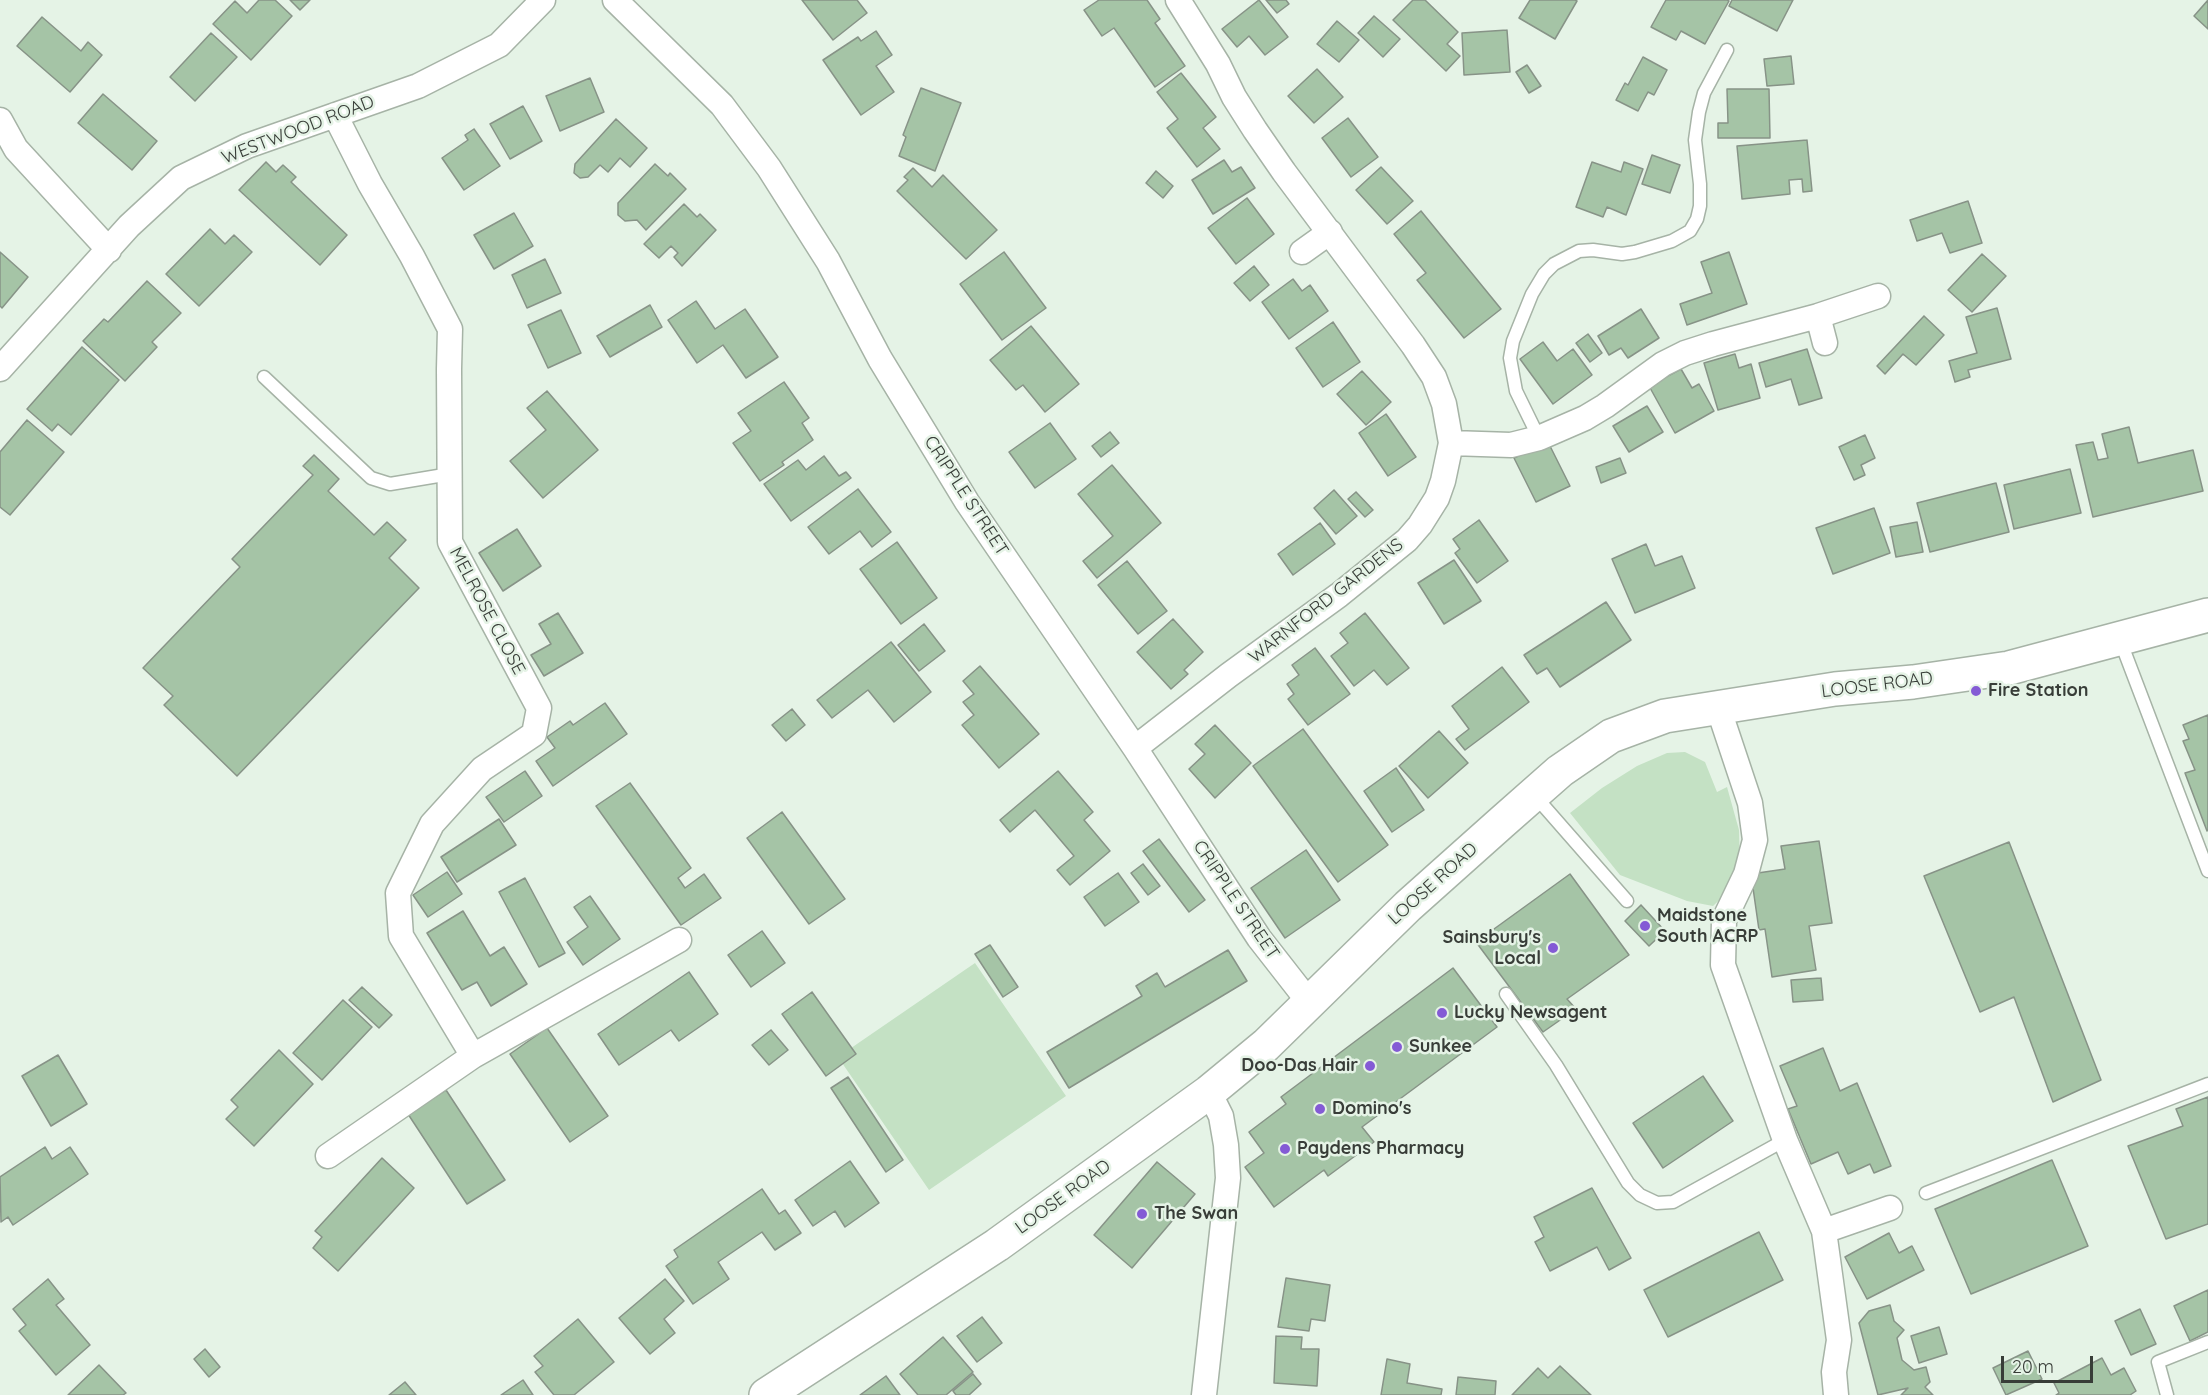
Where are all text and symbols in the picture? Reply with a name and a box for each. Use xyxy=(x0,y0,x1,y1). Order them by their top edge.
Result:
street label: WESTWOOD ROAD xyxy=(219,91,377,169)
street label: CRIPPLE STREET xyxy=(919,432,1013,560)
street label: WARNFORD GARDENS xyxy=(1244,534,1408,668)
street label: MELROSE CLOSE xyxy=(444,544,530,678)
street label: LOOSE ROAD xyxy=(1820,667,1934,703)
place label: Fire Station xyxy=(1988,680,2088,702)
marker: Fire Station xyxy=(1969,684,1983,698)
street label: CRIPPLE STREET xyxy=(1188,836,1284,964)
street label: LOOSE ROAD xyxy=(1384,838,1482,930)
place label: Maidstone South ACRP xyxy=(1657,905,1758,948)
marker: Maidstone South ACRP xyxy=(1638,919,1652,933)
place label: Sainsbury's Local xyxy=(1443,927,1541,970)
marker: Sainsbury's Local xyxy=(1546,941,1560,955)
place label: Lucky Newsagent xyxy=(1454,1002,1607,1024)
marker: Lucky Newsagent xyxy=(1435,1006,1449,1020)
place label: Sunkee xyxy=(1409,1036,1472,1058)
marker: Sunkee xyxy=(1390,1040,1404,1054)
place label: Doo-Das Hair xyxy=(1241,1055,1358,1077)
marker: Doo-Das Hair xyxy=(1363,1059,1377,1073)
place label: Domino's xyxy=(1332,1098,1412,1120)
marker: Domino's xyxy=(1313,1102,1327,1116)
place label: Paydens Pharmacy xyxy=(1297,1138,1464,1160)
marker: Paydens Pharmacy xyxy=(1278,1142,1292,1156)
street label: LOOSE ROAD xyxy=(1011,1155,1115,1239)
place label: The Swan xyxy=(1154,1203,1238,1225)
marker: The Swan xyxy=(1135,1207,1149,1221)
scale bar xyxy=(2004,1344,2096,1382)
text: 20 m xyxy=(2012,1355,2054,1378)

